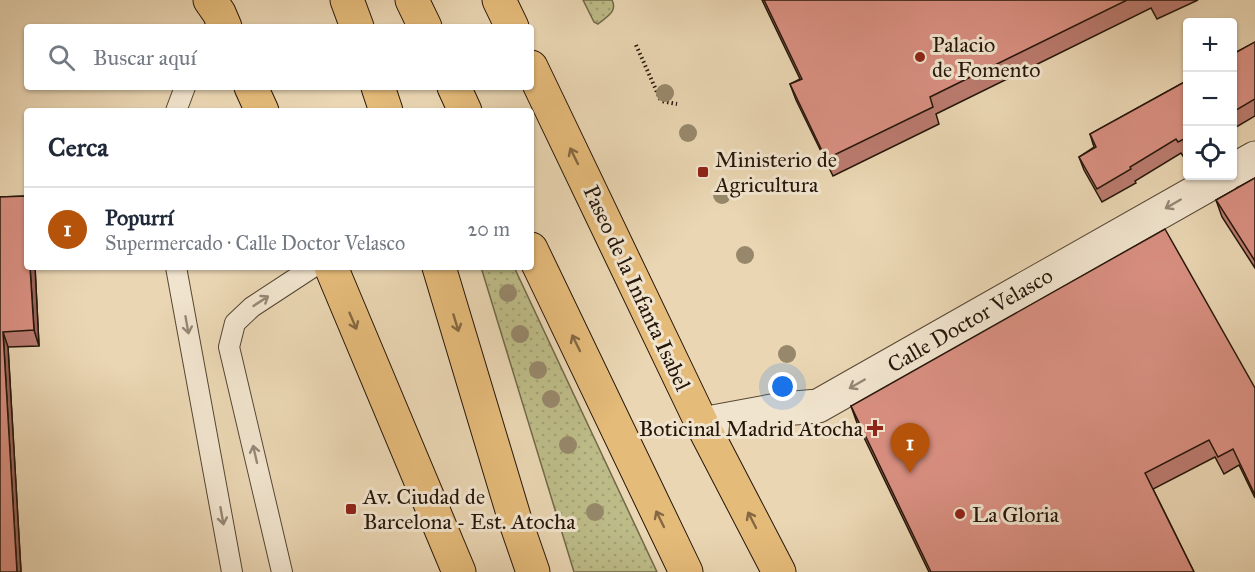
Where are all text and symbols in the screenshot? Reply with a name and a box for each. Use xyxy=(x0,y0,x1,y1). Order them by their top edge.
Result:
map controls xyxy=(1183,18,1237,180)
button: + xyxy=(1183,18,1237,72)
search box xyxy=(24,24,534,90)
place label: Palacio de Fomento xyxy=(932,31,1040,83)
icon: search xyxy=(45,41,78,74)
text: Buscar aquí xyxy=(93,44,196,71)
marker: Palacio de Fomento xyxy=(913,50,927,64)
button: − xyxy=(1183,72,1237,126)
button: locate xyxy=(1183,126,1237,180)
text: Cerca xyxy=(48,131,108,163)
place label: Ministerio de Agricultura xyxy=(714,146,837,198)
one-way arrow xyxy=(568,148,579,166)
marker: Ministerio de Agricultura xyxy=(696,165,710,179)
street label: Paseo de la Infanta Isabel xyxy=(578,181,697,395)
one-way arrow xyxy=(1165,199,1182,211)
text: Popurrí xyxy=(105,204,174,231)
text: 1 xyxy=(64,217,71,241)
text: 20 m xyxy=(467,217,510,241)
text: Supermercado · Calle Doctor Velasco xyxy=(105,231,405,255)
street label: Calle Doctor Velasco xyxy=(882,262,1058,378)
one-way arrow xyxy=(252,295,269,307)
one-way arrow xyxy=(348,311,359,330)
one-way arrow xyxy=(451,313,462,332)
one-way arrow xyxy=(182,314,193,334)
one-way arrow xyxy=(570,335,582,353)
your location xyxy=(768,372,797,401)
one-way arrow xyxy=(849,378,866,390)
place label: Boticinal Madrid Atocha xyxy=(639,415,864,442)
marker: Boticinal Madrid Atocha xyxy=(868,421,882,435)
pin: 1 xyxy=(890,424,930,473)
one-way arrow xyxy=(248,444,260,463)
place label: Av. Ciudad de Barcelona - Est. Atocha xyxy=(362,483,576,535)
place label: La Gloria xyxy=(972,501,1060,528)
marker: Av. Ciudad de Barcelona - Est. Atocha xyxy=(344,502,358,516)
one-way arrow xyxy=(217,506,228,526)
marker: La Gloria xyxy=(953,507,967,521)
one-way arrow xyxy=(654,511,666,529)
one-way arrow xyxy=(746,512,758,529)

